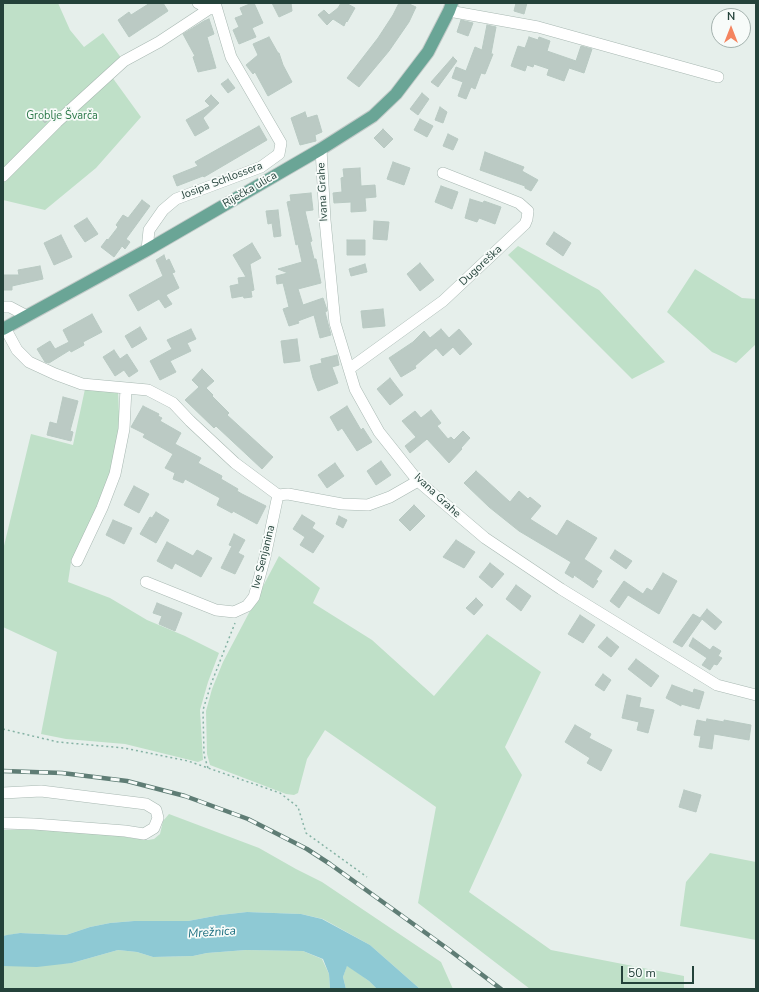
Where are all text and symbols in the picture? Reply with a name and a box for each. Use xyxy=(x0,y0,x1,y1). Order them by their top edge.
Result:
north arrow xyxy=(711,8,751,48)
text: N xyxy=(727,9,735,24)
park label: Groblje Švarča xyxy=(26,109,98,123)
street label: Josipa Schlossera xyxy=(179,159,265,203)
street label: Ivana Grahe xyxy=(315,162,331,222)
street label: Riječka ulica xyxy=(221,169,279,211)
street label: Dugoreška xyxy=(457,243,505,289)
street label: Ivana Grahe xyxy=(411,471,463,521)
street label: Ive Senjanina xyxy=(250,524,278,590)
water label: Mrežnica xyxy=(188,924,236,942)
scale bar xyxy=(623,958,696,984)
text: 50 m xyxy=(628,965,656,981)

